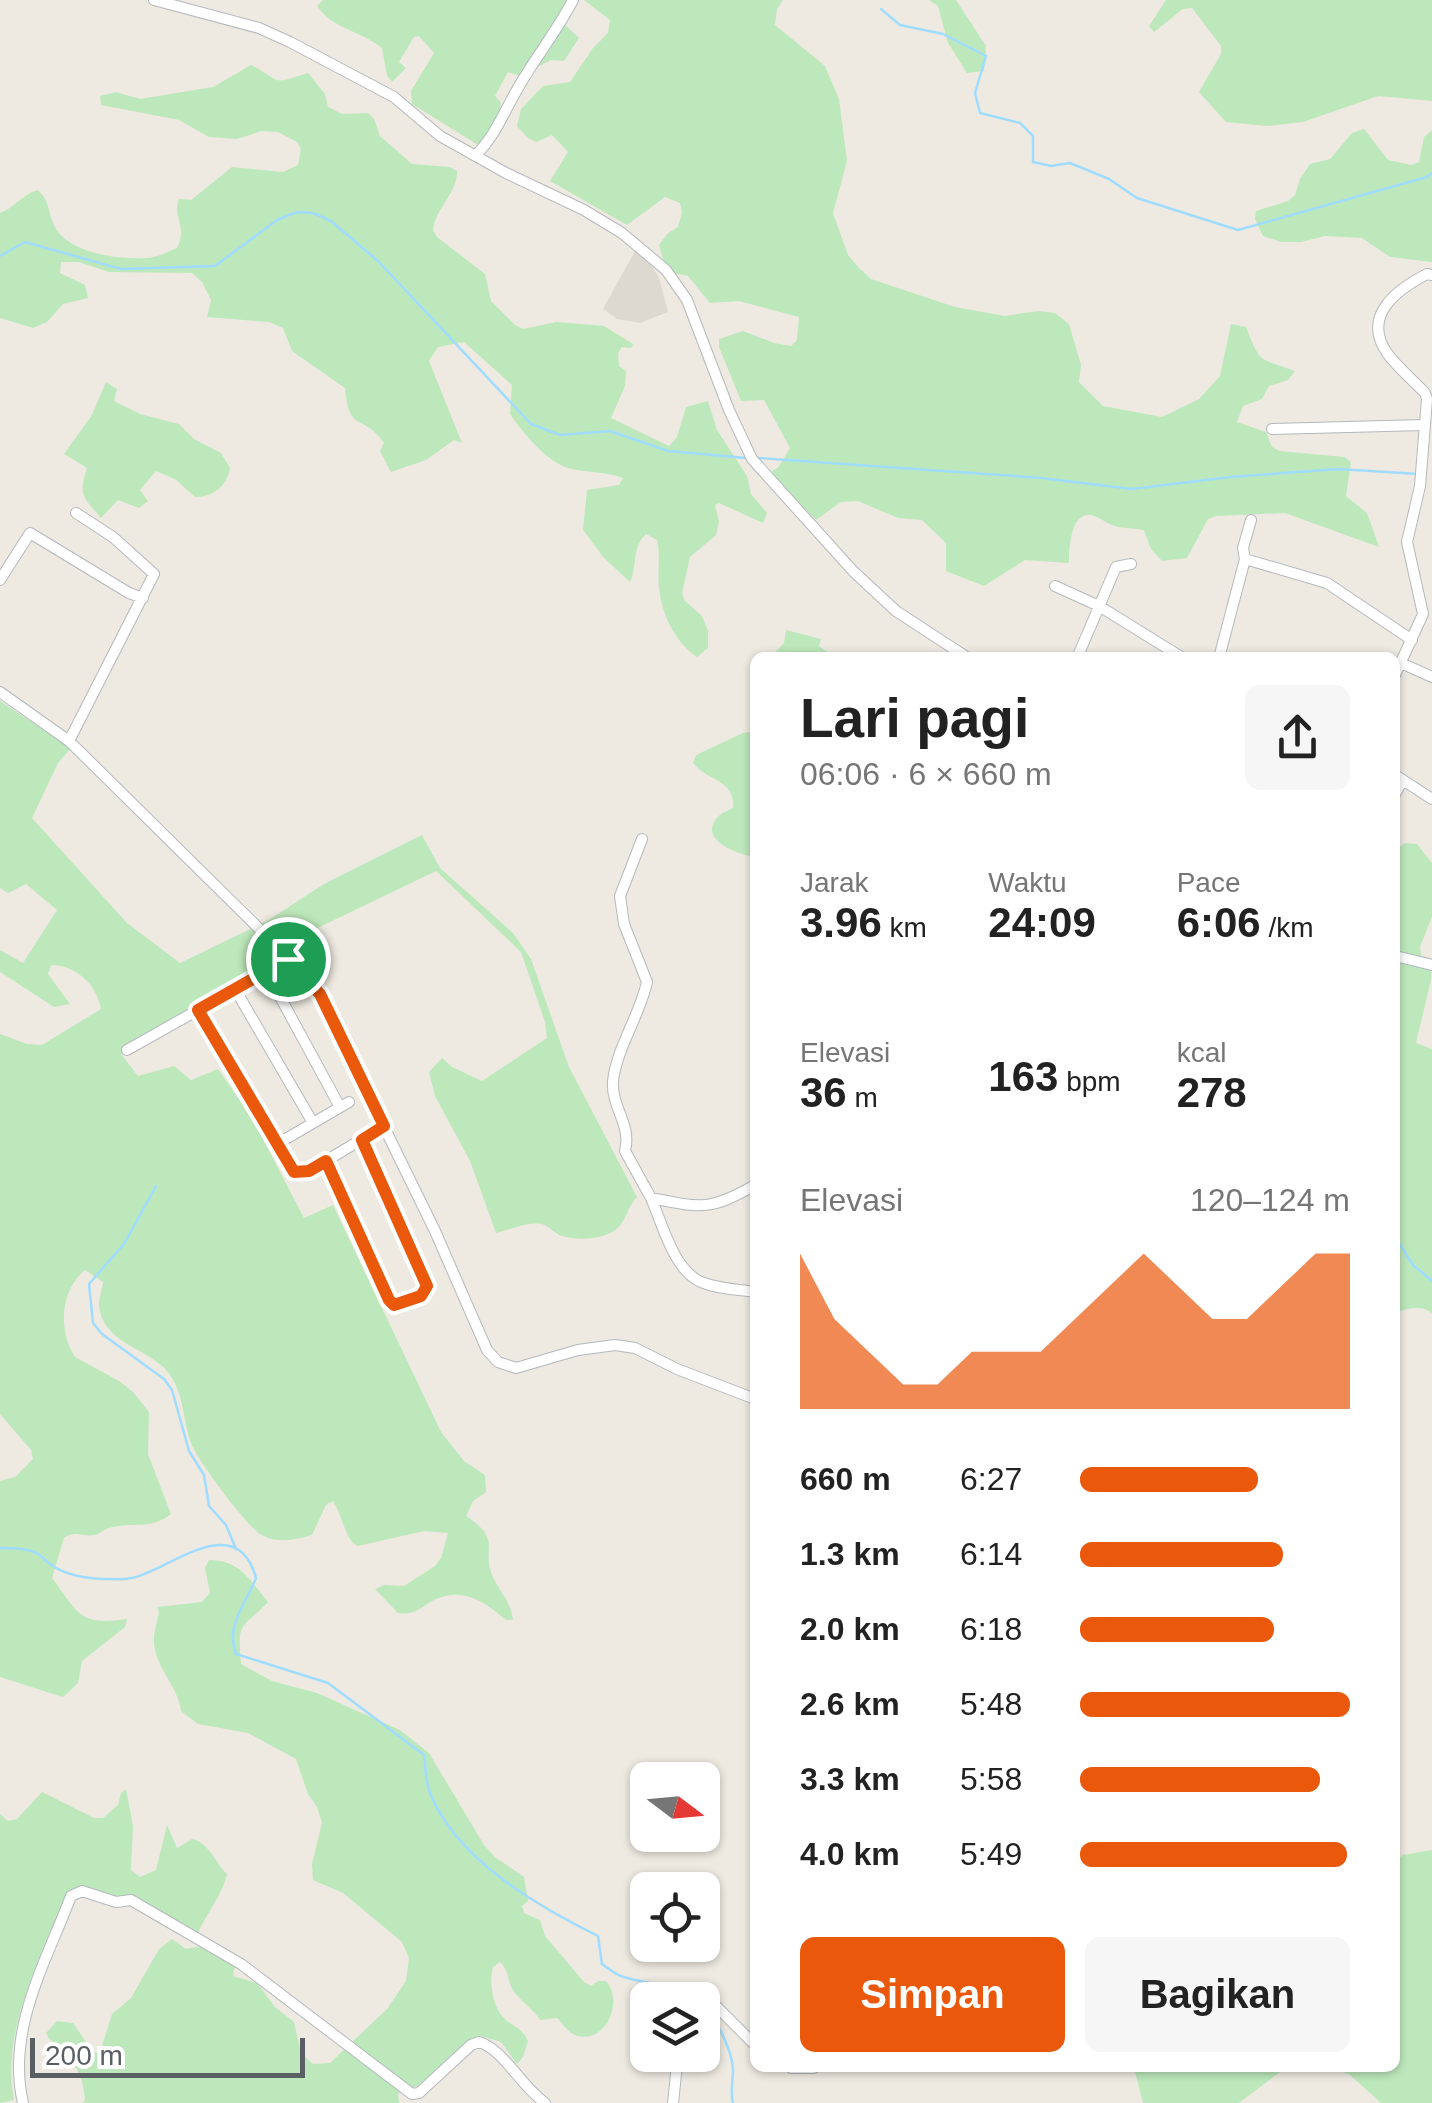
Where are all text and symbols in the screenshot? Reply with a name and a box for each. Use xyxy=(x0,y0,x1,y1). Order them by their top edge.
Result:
button: share xyxy=(1245,685,1350,790)
text: Lari pagi xyxy=(800,687,1029,749)
text: 06:06 · 6 × 660 m xyxy=(800,756,1052,792)
text: Jarak xyxy=(800,867,868,898)
text: Waktu xyxy=(988,867,1067,898)
text: Pace xyxy=(1177,867,1240,898)
text: 3.96 xyxy=(800,899,882,946)
text: 24:09 xyxy=(988,899,1096,946)
text: 6:06 xyxy=(1177,899,1261,946)
text: km xyxy=(882,912,927,943)
text: /km xyxy=(1261,912,1314,943)
pin xyxy=(246,917,331,1002)
icon: arrive xyxy=(261,932,316,987)
text: Elevasi xyxy=(800,1037,890,1068)
text: kcal xyxy=(1177,1037,1226,1068)
text: 163 xyxy=(988,1053,1058,1100)
text: bpm xyxy=(1058,1066,1121,1097)
text: 36 xyxy=(800,1069,847,1116)
text: 278 xyxy=(1177,1069,1247,1116)
text: m xyxy=(847,1082,878,1113)
text: Elevasi xyxy=(800,1182,903,1218)
text: 120–124 m xyxy=(1190,1182,1350,1218)
text: 660 m xyxy=(800,1461,891,1497)
text: 6:27 xyxy=(960,1461,1022,1497)
text: 1.3 km xyxy=(800,1536,900,1572)
text: 6:14 xyxy=(960,1536,1022,1572)
text: 2.0 km xyxy=(800,1611,900,1647)
text: 6:18 xyxy=(960,1611,1022,1647)
text: 2.6 km xyxy=(800,1686,900,1722)
text: 5:48 xyxy=(960,1686,1022,1722)
text: 3.3 km xyxy=(800,1761,900,1797)
text: 5:58 xyxy=(960,1761,1022,1797)
north arrow xyxy=(630,1762,720,1852)
map controls xyxy=(630,1762,720,2072)
text: 4.0 km xyxy=(800,1836,900,1872)
text: 5:49 xyxy=(960,1836,1022,1872)
button: locate xyxy=(630,1872,720,1962)
button: Simpan xyxy=(800,1937,1065,2052)
button: Bagikan xyxy=(1085,1937,1350,2052)
button: layers xyxy=(630,1982,720,2072)
scale bar xyxy=(30,2033,305,2078)
text: 200 m xyxy=(45,2040,123,2071)

